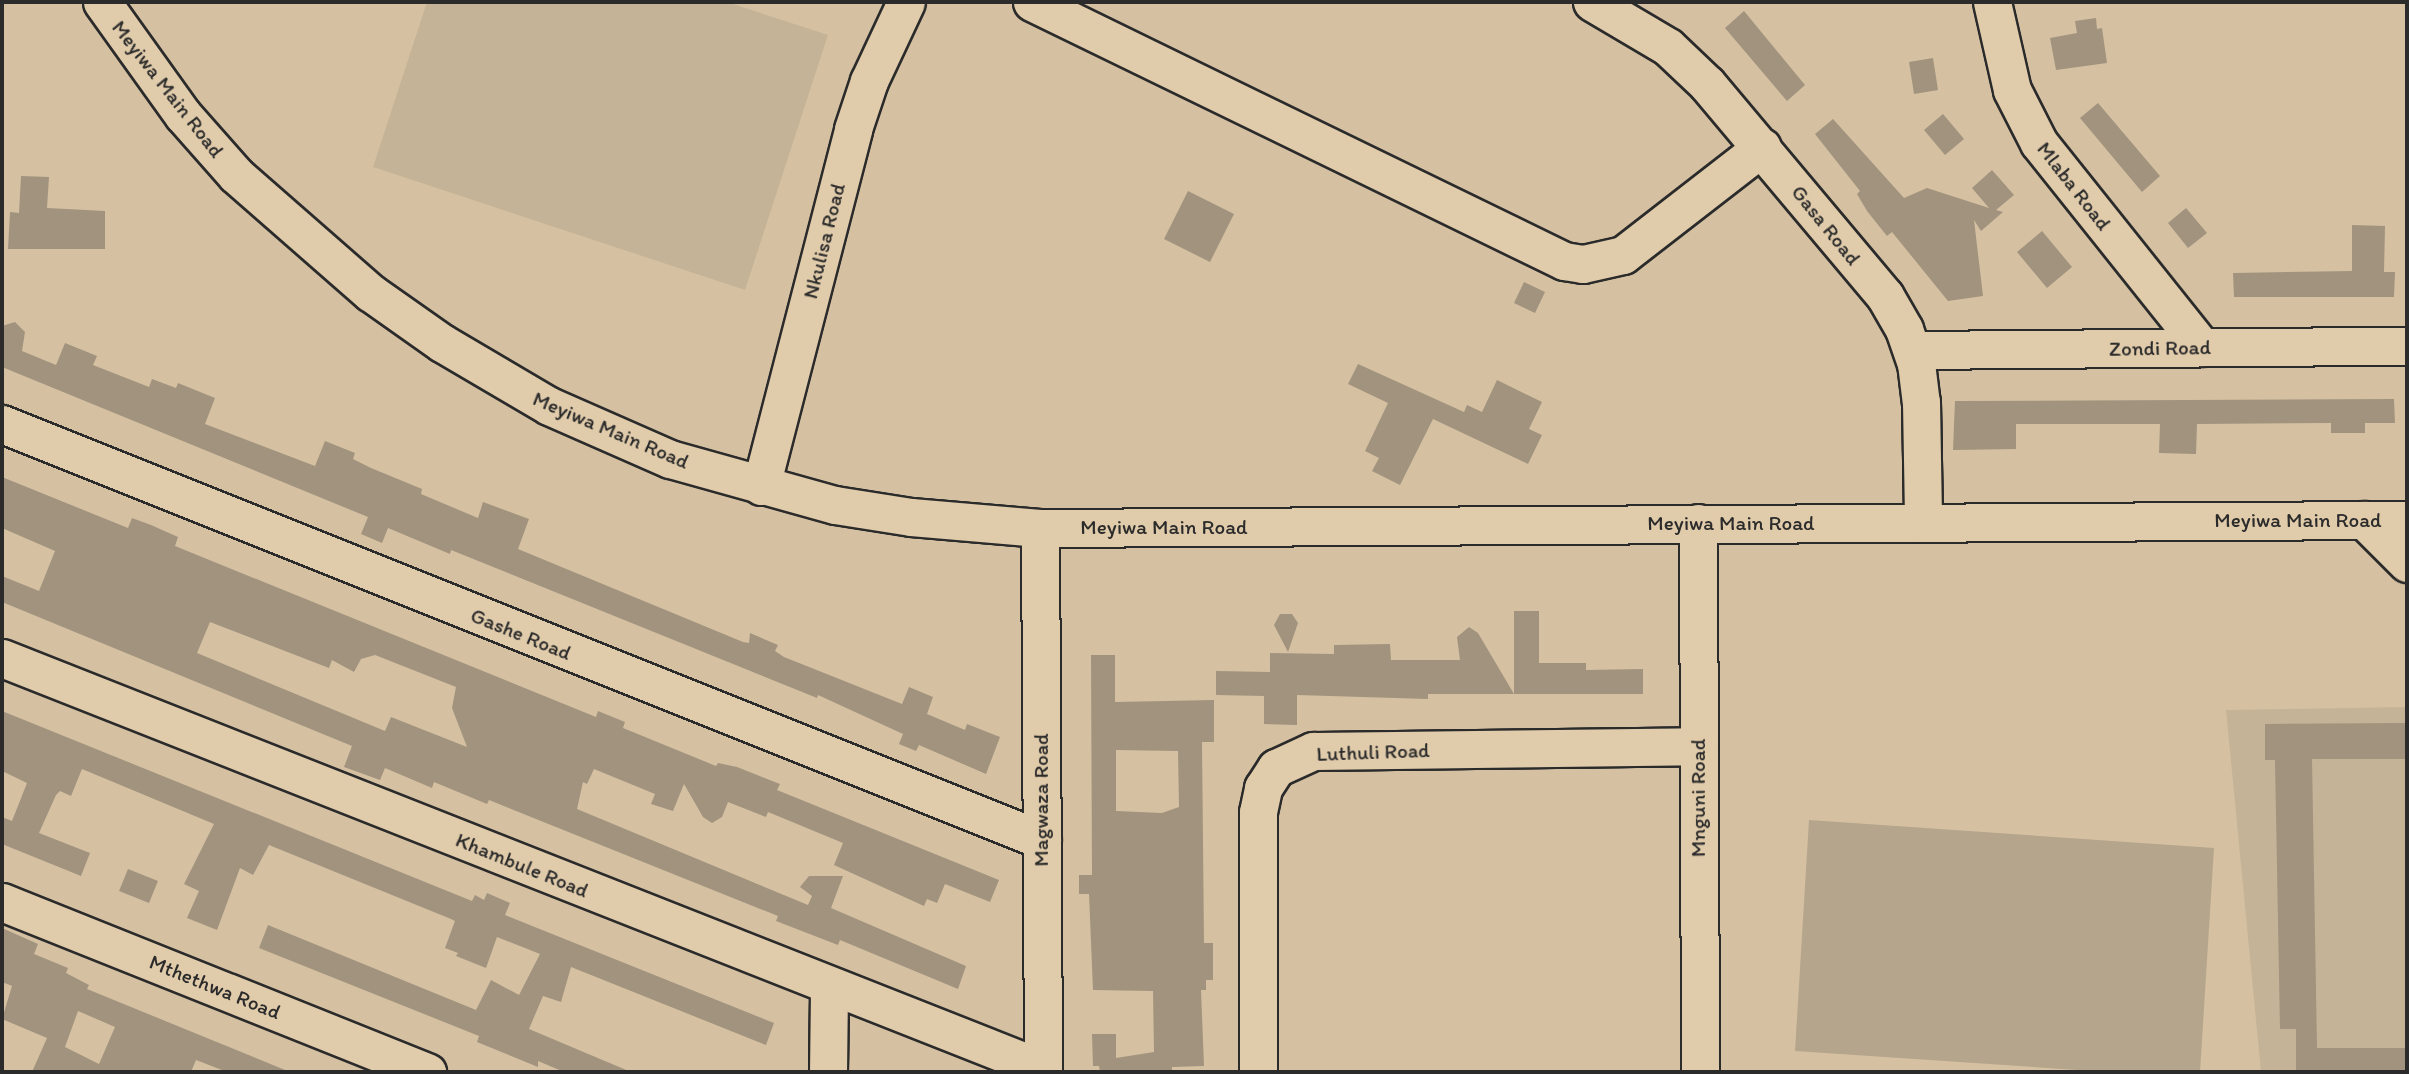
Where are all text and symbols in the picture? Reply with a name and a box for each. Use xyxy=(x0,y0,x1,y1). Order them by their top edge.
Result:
street label: Meyiwa Main Road xyxy=(107,16,229,162)
street label: Mlaba Road xyxy=(2032,137,2116,235)
street label: Gasa Road xyxy=(1786,180,1866,270)
street label: Nkulisa Road xyxy=(797,181,851,301)
street label: Zondi Road xyxy=(2109,335,2211,361)
street label: Meyiwa Main Road xyxy=(530,386,692,474)
street label: Meyiwa Main Road xyxy=(2215,507,2381,533)
street label: Meyiwa Main Road xyxy=(1648,510,1814,536)
street label: Meyiwa Main Road xyxy=(1081,514,1247,540)
street label: Gashe Road xyxy=(467,603,575,665)
street label: Magwaza Road xyxy=(1028,733,1054,867)
street label: Luthuli Road xyxy=(1316,737,1430,767)
street label: Mnguni Road xyxy=(1685,739,1711,857)
street label: Khambule Road xyxy=(452,827,592,903)
street label: Mthethwa Road xyxy=(146,949,284,1025)

